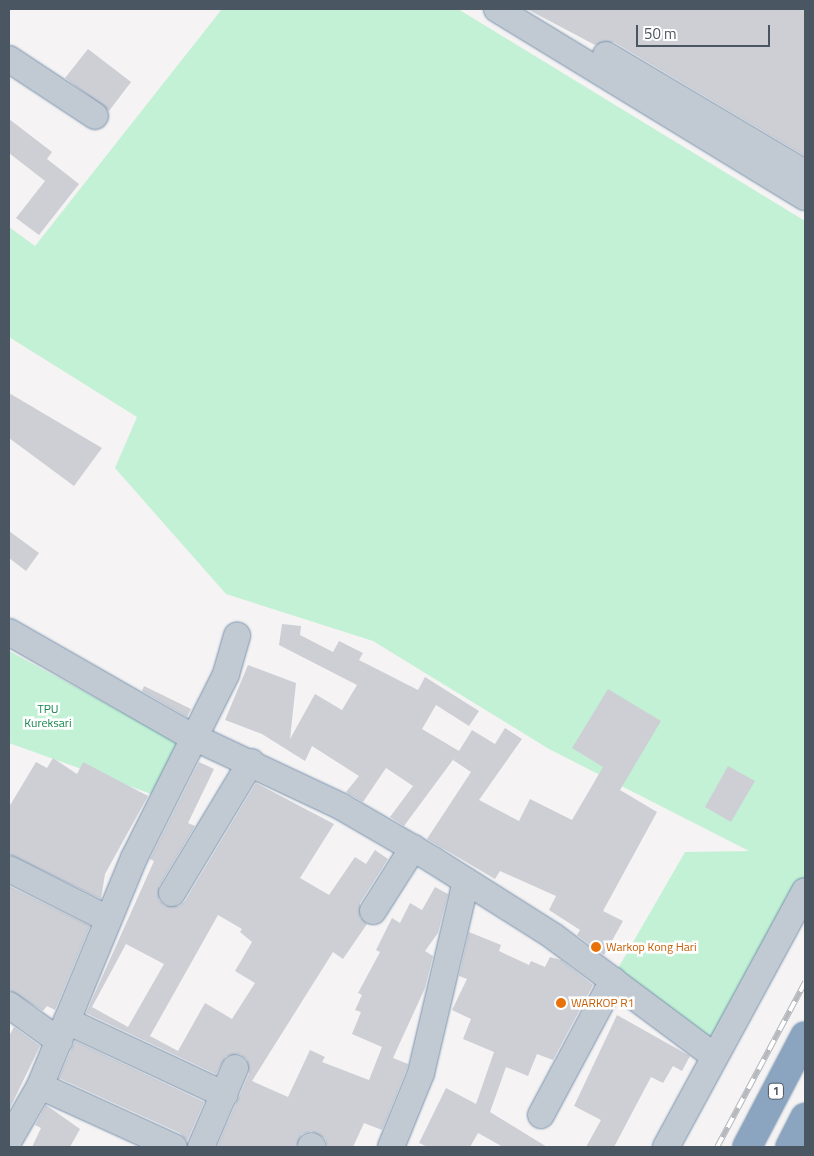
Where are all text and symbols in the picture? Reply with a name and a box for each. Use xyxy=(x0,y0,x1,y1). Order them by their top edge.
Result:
scale bar xyxy=(639,15,773,47)
text: 50 m xyxy=(644,22,677,45)
park label: TPU Kureksari xyxy=(24,702,72,730)
place label: Warkop Kong Hari xyxy=(606,940,697,954)
marker: Warkop Kong Hari xyxy=(590,941,602,953)
place label: WARKOP R1 xyxy=(571,996,634,1010)
marker: WARKOP R1 xyxy=(555,997,567,1009)
road number: 1 xyxy=(767,1082,785,1100)

